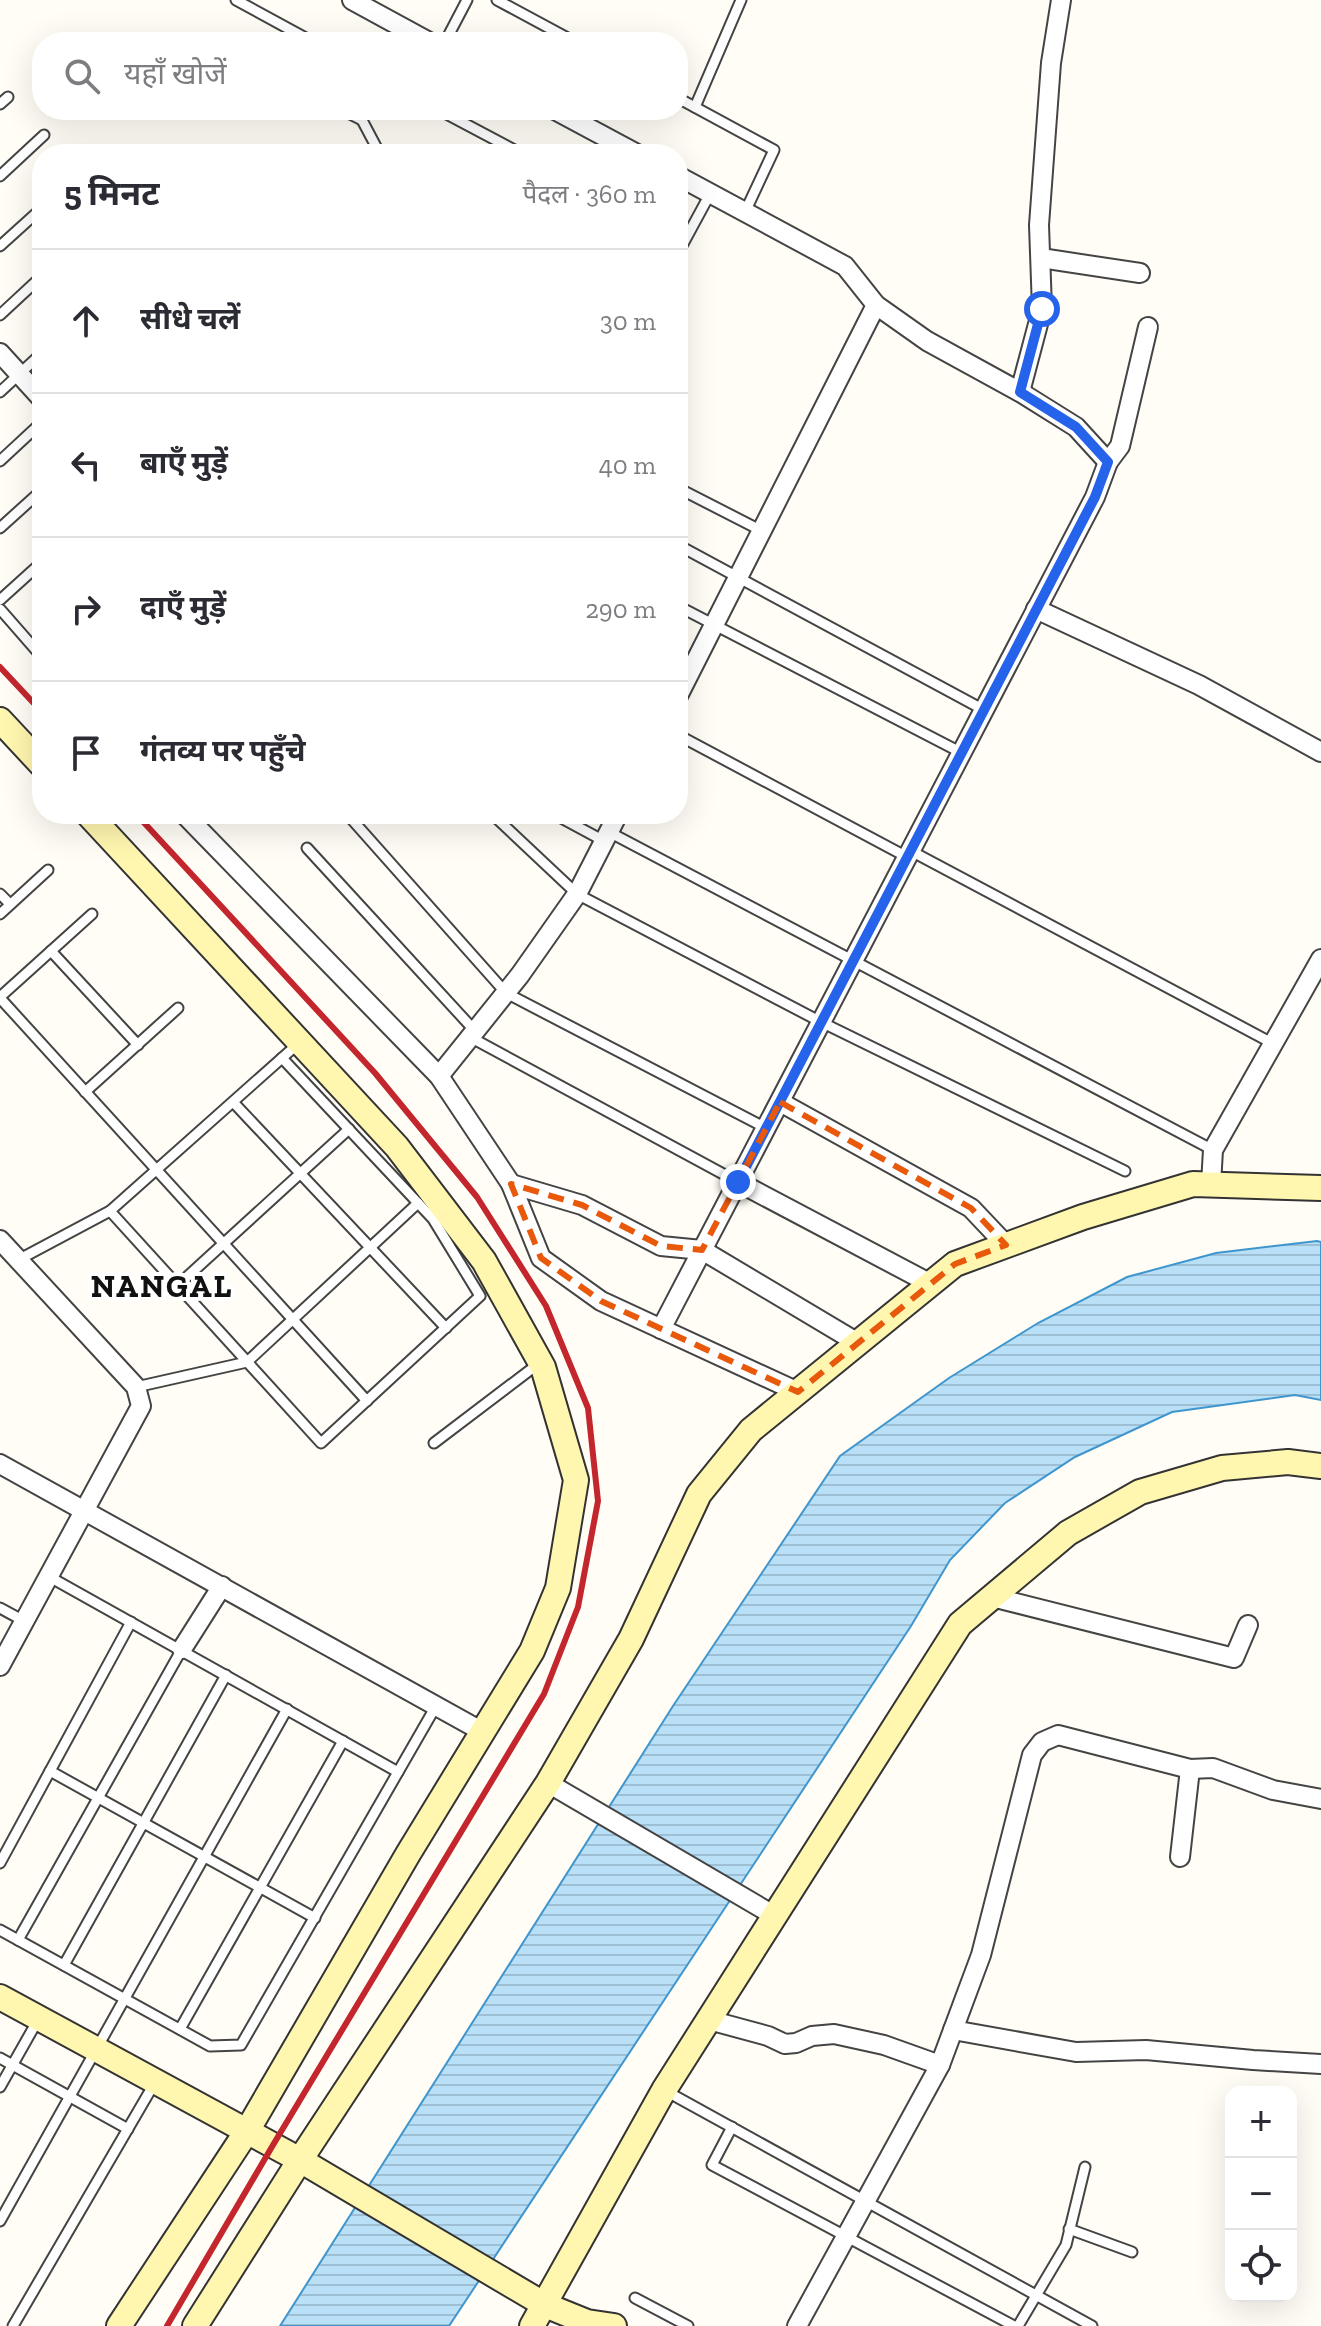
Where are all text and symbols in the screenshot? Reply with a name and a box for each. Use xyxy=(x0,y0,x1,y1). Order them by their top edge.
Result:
search box xyxy=(32,32,688,120)
icon: search xyxy=(60,54,104,98)
text: यहाँ खोजें xyxy=(124,56,226,92)
text: 5 मिनट xyxy=(64,173,159,214)
text: पैदल · 360 m xyxy=(522,178,656,210)
route start xyxy=(1024,291,1060,327)
icon: ahead xyxy=(64,299,108,343)
text: सीधे चलें xyxy=(140,301,240,337)
text: 30 m xyxy=(600,305,656,337)
icon: left xyxy=(64,443,108,487)
text: बाएँ मुड़ें xyxy=(140,445,228,481)
text: 40 m xyxy=(599,449,656,481)
icon: right xyxy=(64,587,108,631)
text: दाएँ मुड़ें xyxy=(140,589,226,625)
text: 290 m xyxy=(585,593,656,625)
icon: arrive xyxy=(64,731,108,775)
text: गंतव्य पर पहुँचे xyxy=(140,733,305,769)
route end xyxy=(720,1164,756,1200)
district label: NANGAL xyxy=(91,1267,233,1305)
map controls xyxy=(1225,2086,1297,2302)
button: + xyxy=(1225,2086,1297,2158)
button: − xyxy=(1225,2158,1297,2230)
button: locate xyxy=(1225,2230,1297,2302)

